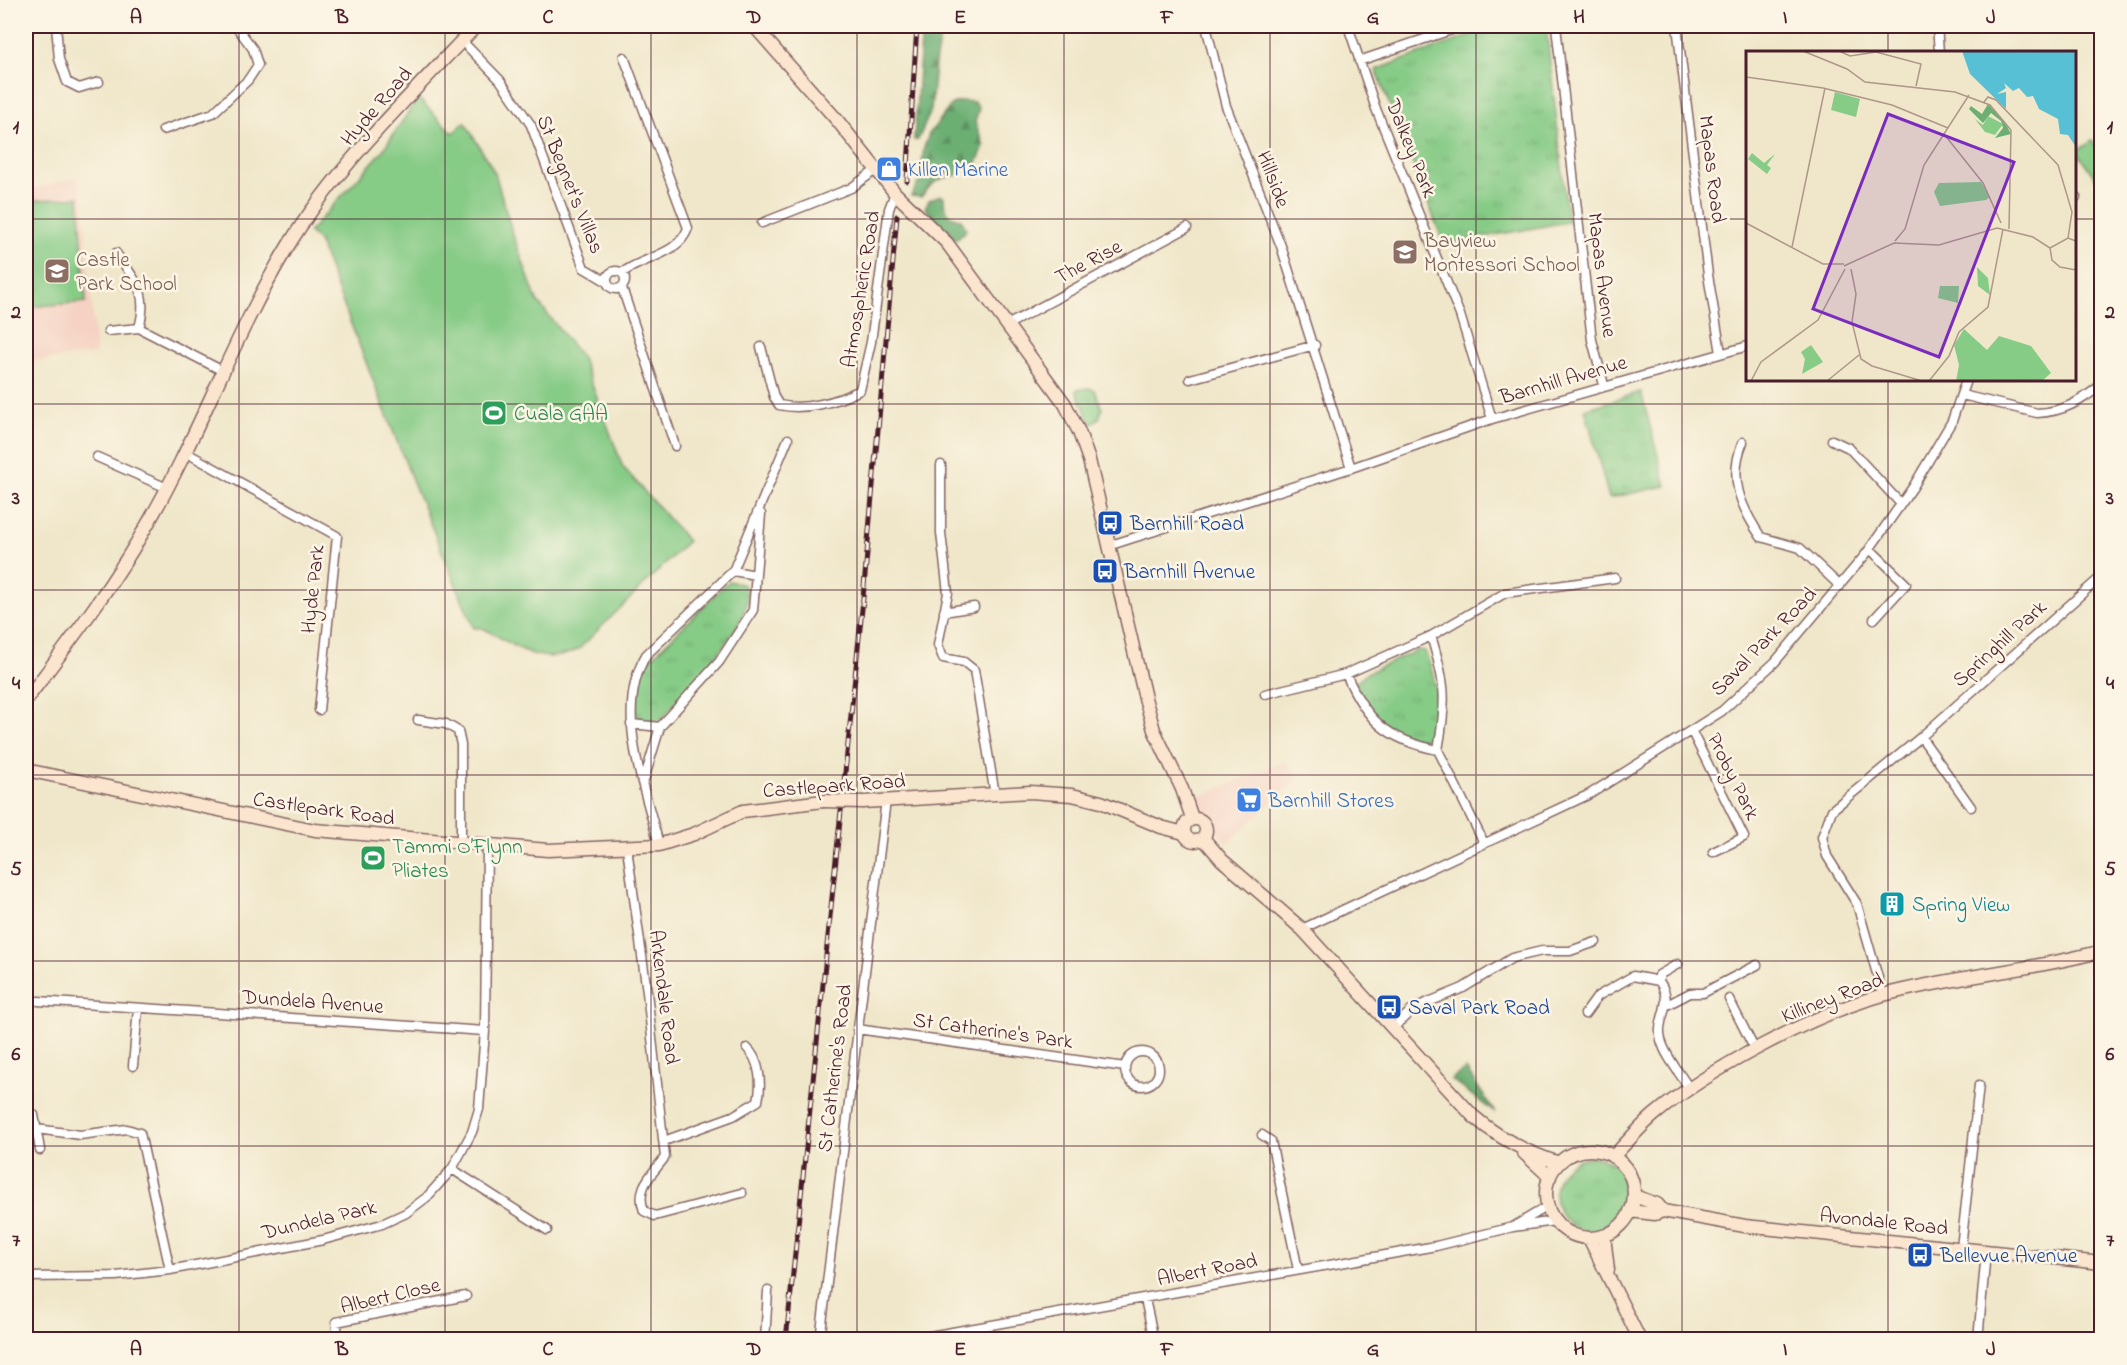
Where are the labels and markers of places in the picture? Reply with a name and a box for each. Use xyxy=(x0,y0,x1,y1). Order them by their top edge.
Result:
shop icon: Killen Marine xyxy=(874,154,904,184)
place label: Killen Marine xyxy=(908,156,1009,186)
place label: Bayview Montessori School xyxy=(1423,227,1580,281)
school or university icon: Bayview Montessori School xyxy=(1390,237,1420,267)
place label: Castle Park School xyxy=(76,246,177,300)
school or university icon: Castle Park School xyxy=(42,256,72,286)
sports icon: Cuala GAA xyxy=(479,398,509,428)
place label: Cuala GAA xyxy=(514,400,608,430)
bus stop icon: Barnhill Road xyxy=(1095,508,1125,538)
place label: Barnhill Road xyxy=(1129,510,1244,540)
bus stop icon: Barnhill Avenue xyxy=(1090,556,1120,586)
place label: Barnhill Avenue xyxy=(1123,558,1256,588)
supermarket icon: Barnhill Stores xyxy=(1234,785,1264,815)
place label: Barnhill Stores xyxy=(1267,787,1394,817)
place label: Tammi O’Flynn Pliates xyxy=(392,833,523,887)
sports icon: Tammi O’Flynn Pliates xyxy=(358,843,388,873)
building icon: Spring View xyxy=(1877,889,1907,919)
place label: Spring View xyxy=(1912,891,2010,923)
bus stop icon: Saval Park Road xyxy=(1374,992,1404,1022)
place label: Saval Park Road xyxy=(1408,994,1550,1024)
bus stop icon: Bellevue Avenue xyxy=(1905,1240,1935,1270)
place label: Bellevue Avenue xyxy=(1939,1242,2078,1272)

